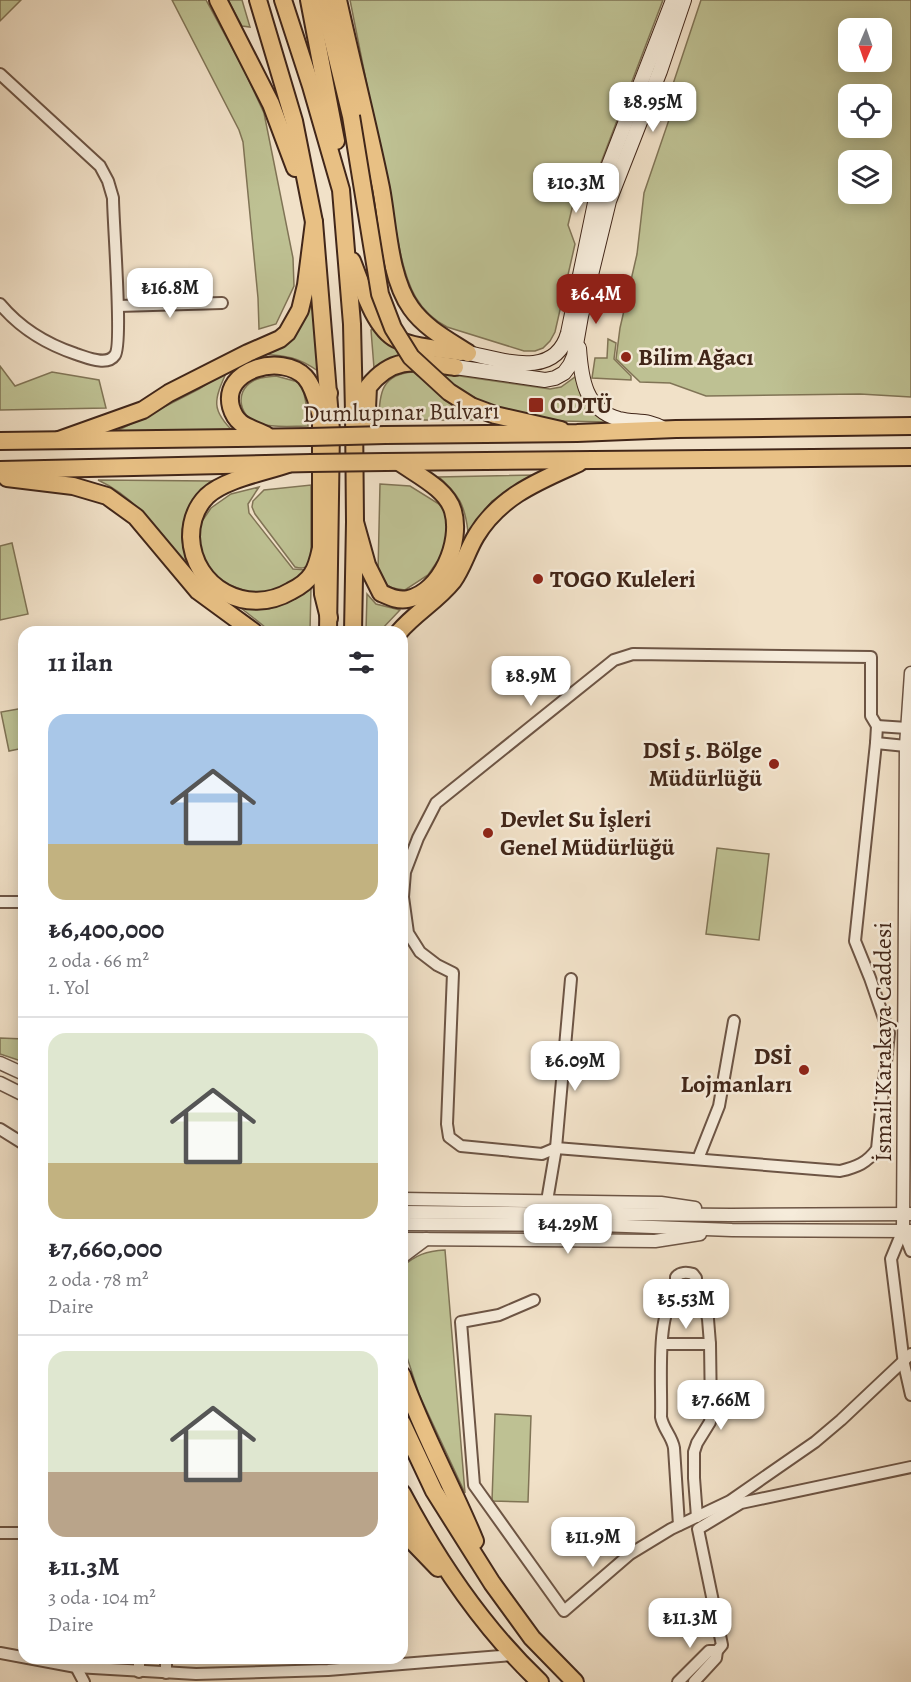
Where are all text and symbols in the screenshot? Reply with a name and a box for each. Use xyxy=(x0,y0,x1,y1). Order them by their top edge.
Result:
north arrow xyxy=(838,18,892,72)
map controls xyxy=(838,18,892,204)
pin: ₺8.95M xyxy=(604,82,702,133)
button: locate xyxy=(838,84,892,138)
text: ₺8.95M xyxy=(623,88,683,115)
button: layers xyxy=(838,150,892,204)
pin: ₺10.3M xyxy=(527,163,625,214)
text: ₺10.3M xyxy=(547,169,605,196)
pin: ₺16.8M xyxy=(121,268,219,319)
text: ₺16.8M xyxy=(141,274,199,301)
pin: ₺6.4M xyxy=(554,274,638,325)
text: ₺6.4M xyxy=(571,280,621,307)
place label: Bilim Ağacı xyxy=(638,341,753,373)
marker: Bilim Ağacı xyxy=(619,350,633,364)
place label: ODTÜ xyxy=(550,389,612,421)
street label: Dumlupınar Bulvarı xyxy=(302,394,500,430)
marker: ODTÜ xyxy=(527,396,545,414)
place label: TOGO Kuleleri xyxy=(550,563,696,595)
marker: TOGO Kuleleri xyxy=(531,572,545,586)
text: 11 ilan xyxy=(48,645,113,680)
icon: filters xyxy=(345,646,378,679)
pin: ₺8.9M xyxy=(489,656,573,707)
text: ₺8.9M xyxy=(506,662,556,689)
place label: DSİ 5. Bölge Müdürlüğü xyxy=(642,734,763,794)
icon: home xyxy=(159,753,267,861)
marker: DSİ 5. Bölge Müdürlüğü xyxy=(767,757,781,771)
place label: Devlet Su İşleri Genel Müdürlüğü xyxy=(500,803,676,863)
marker: Devlet Su İşleri Genel Müdürlüğü xyxy=(481,826,495,840)
text: ₺6,400,000 xyxy=(48,912,164,947)
street label: İsmail Karakaya Caddesi xyxy=(867,922,899,1162)
text: 2 oda · 66 m² xyxy=(48,947,149,974)
text: 1. Yol xyxy=(48,974,89,1001)
place label: DSİ Lojmanları xyxy=(680,1040,792,1100)
pin: ₺6.09M xyxy=(526,1041,624,1092)
text: ₺6.09M xyxy=(545,1047,605,1074)
marker: DSİ Lojmanları xyxy=(797,1063,811,1077)
icon: home xyxy=(159,1072,267,1180)
pin: ₺4.29M xyxy=(519,1204,617,1255)
text: ₺4.29M xyxy=(538,1210,598,1237)
text: ₺7,660,000 xyxy=(48,1231,162,1266)
text: 2 oda · 78 m² xyxy=(48,1266,149,1293)
pin: ₺5.53M xyxy=(637,1279,735,1330)
text: ₺5.53M xyxy=(657,1285,715,1312)
text: Daire xyxy=(48,1293,93,1320)
pin: ₺7.66M xyxy=(672,1380,770,1431)
text: ₺7.66M xyxy=(691,1386,751,1413)
icon: home xyxy=(159,1390,267,1498)
pin: ₺11.9M xyxy=(544,1517,642,1568)
text: ₺11.9M xyxy=(565,1523,621,1550)
text: ₺11.3M xyxy=(48,1549,120,1584)
text: 3 oda · 104 m² xyxy=(48,1584,156,1611)
pin: ₺11.3M xyxy=(641,1598,739,1649)
text: ₺11.3M xyxy=(663,1604,718,1631)
text: Daire xyxy=(48,1611,93,1638)

